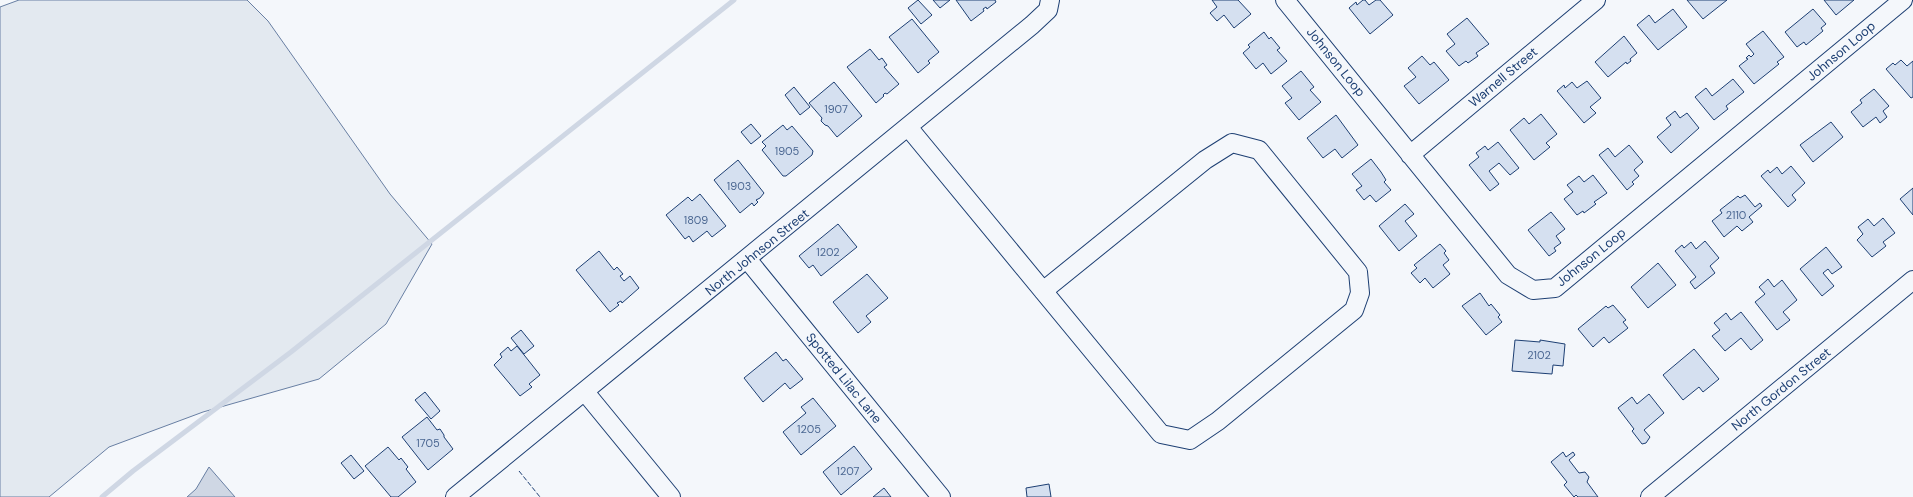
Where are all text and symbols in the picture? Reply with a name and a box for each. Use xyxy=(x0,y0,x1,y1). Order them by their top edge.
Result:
street label: Johnson Loop xyxy=(1803,17,1879,85)
street label: Johnson Loop xyxy=(1303,24,1369,100)
street label: Warnell Street xyxy=(1465,43,1541,111)
house number: 1907 xyxy=(824,102,848,116)
house number: 1905 xyxy=(775,144,800,158)
house number: 1903 xyxy=(727,179,751,193)
street label: North Johnson Street xyxy=(702,205,812,299)
house number: 2110 xyxy=(1726,208,1746,222)
house number: 1809 xyxy=(684,213,708,227)
street label: Johnson Loop xyxy=(1553,224,1629,290)
house number: 1202 xyxy=(816,245,840,259)
street label: Spotted Lilac Lane xyxy=(802,329,886,427)
street label: North Gordon Street xyxy=(1728,344,1834,434)
house number: 2102 xyxy=(1527,348,1551,362)
house number: 1205 xyxy=(797,422,821,436)
house number: 1705 xyxy=(416,436,440,450)
house number: 1207 xyxy=(837,464,860,478)

